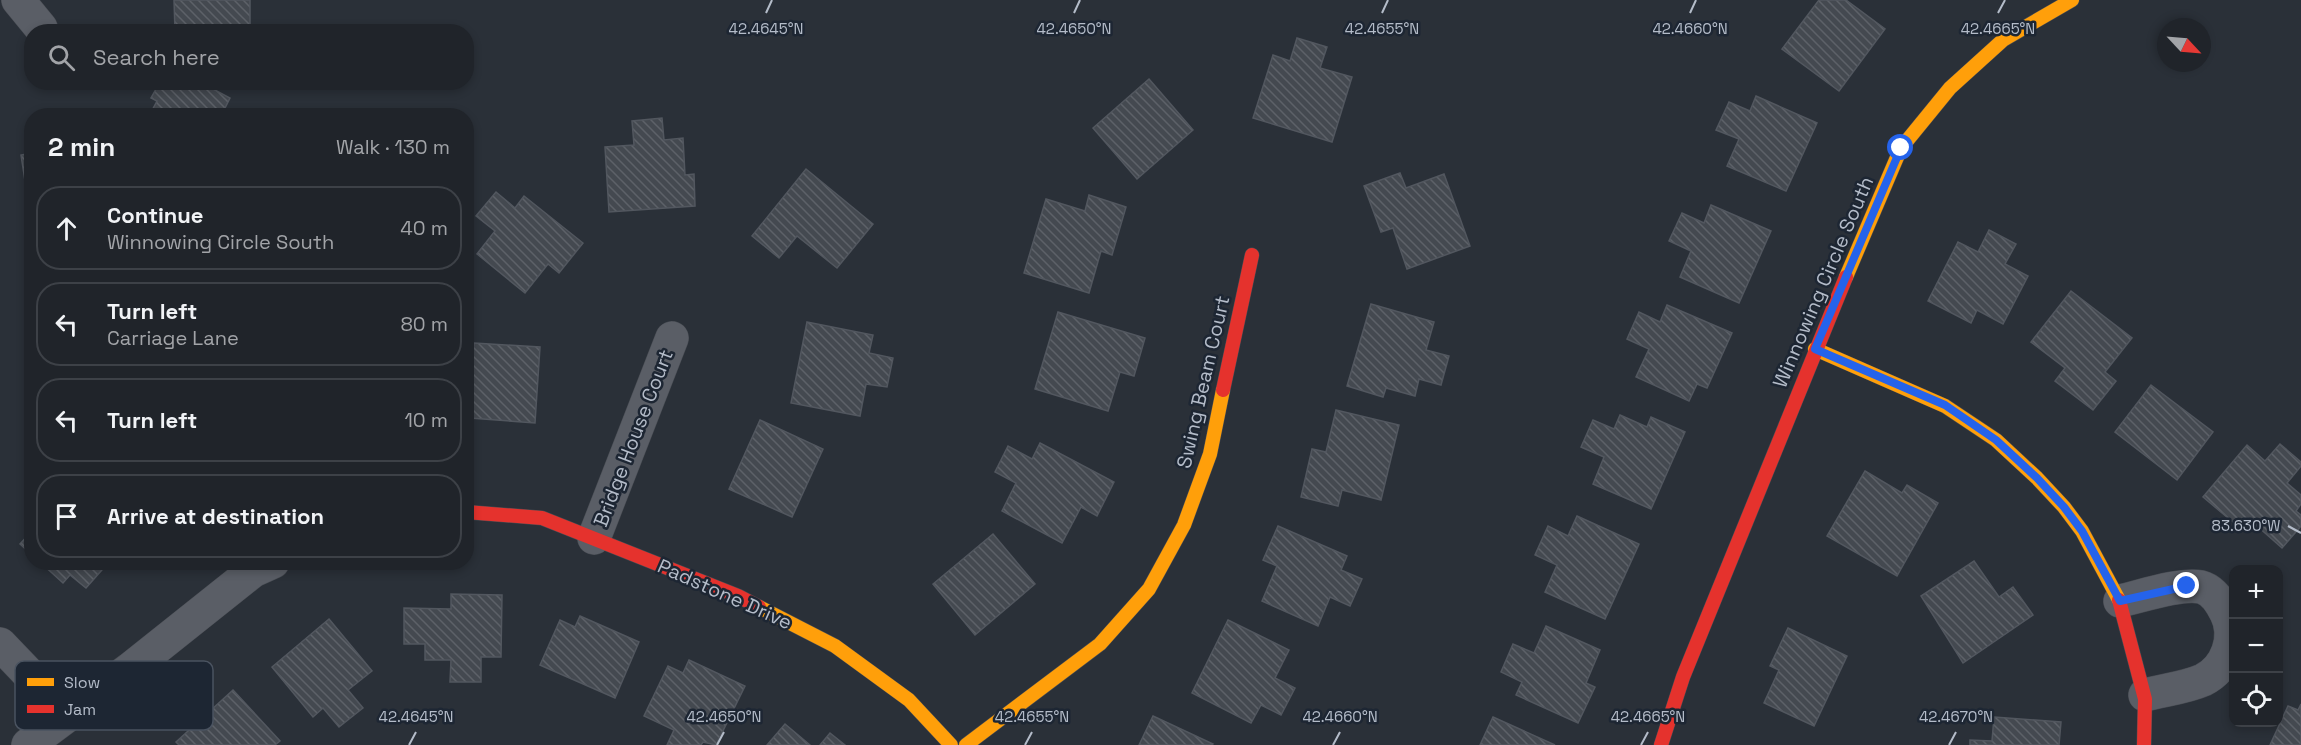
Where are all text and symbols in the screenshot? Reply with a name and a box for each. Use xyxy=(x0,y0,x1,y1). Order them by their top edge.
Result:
north arrow xyxy=(2157,18,2211,72)
text: 42.4645°N xyxy=(729,19,803,38)
text: 42.4650°N xyxy=(1036,19,1112,38)
text: 42.4655°N xyxy=(1345,19,1419,38)
text: 42.4660°N xyxy=(1652,19,1728,38)
text: 42.4665°N xyxy=(1961,19,2035,38)
search box xyxy=(24,24,474,90)
icon: search xyxy=(45,41,78,74)
text: Search here xyxy=(93,43,220,71)
text: 2 min xyxy=(48,130,115,164)
text: Walk · 130 m xyxy=(336,134,450,160)
route start xyxy=(1887,134,1913,160)
street label: Winnowing Circle South xyxy=(1767,172,1879,392)
text: Continue xyxy=(107,201,203,229)
icon: ahead xyxy=(50,212,83,245)
text: 40 m xyxy=(400,215,448,241)
text: Winnowing Circle South xyxy=(107,229,334,255)
street label: Swing Beam Court xyxy=(1170,293,1236,471)
text: Turn left xyxy=(107,297,197,325)
icon: left xyxy=(50,308,83,341)
text: 80 m xyxy=(400,311,448,337)
text: Carriage Lane xyxy=(107,325,239,351)
street label: Bridge House Court xyxy=(587,346,679,530)
icon: left xyxy=(50,404,83,437)
text: Turn left xyxy=(107,406,197,434)
text: 10 m xyxy=(404,407,448,433)
icon: arrive xyxy=(50,500,83,533)
text: Arrive at destination xyxy=(107,502,324,530)
text: 83.630°W xyxy=(2212,516,2280,535)
street label: Padstone Drive xyxy=(654,553,796,635)
map controls xyxy=(2229,565,2283,727)
button: + xyxy=(2229,565,2283,619)
route end xyxy=(2173,572,2199,598)
button: − xyxy=(2229,619,2283,673)
legend xyxy=(15,661,213,730)
text: Slow xyxy=(64,672,100,693)
button: locate xyxy=(2229,673,2283,727)
text: Jam xyxy=(64,699,96,720)
text: 42.4645°N xyxy=(379,707,453,726)
text: 42.4650°N xyxy=(686,707,762,726)
text: 42.4655°N xyxy=(995,707,1069,726)
text: 42.4660°N xyxy=(1302,707,1378,726)
text: 42.4665°N xyxy=(1611,707,1685,726)
text: 42.4670°N xyxy=(1919,707,1993,726)

